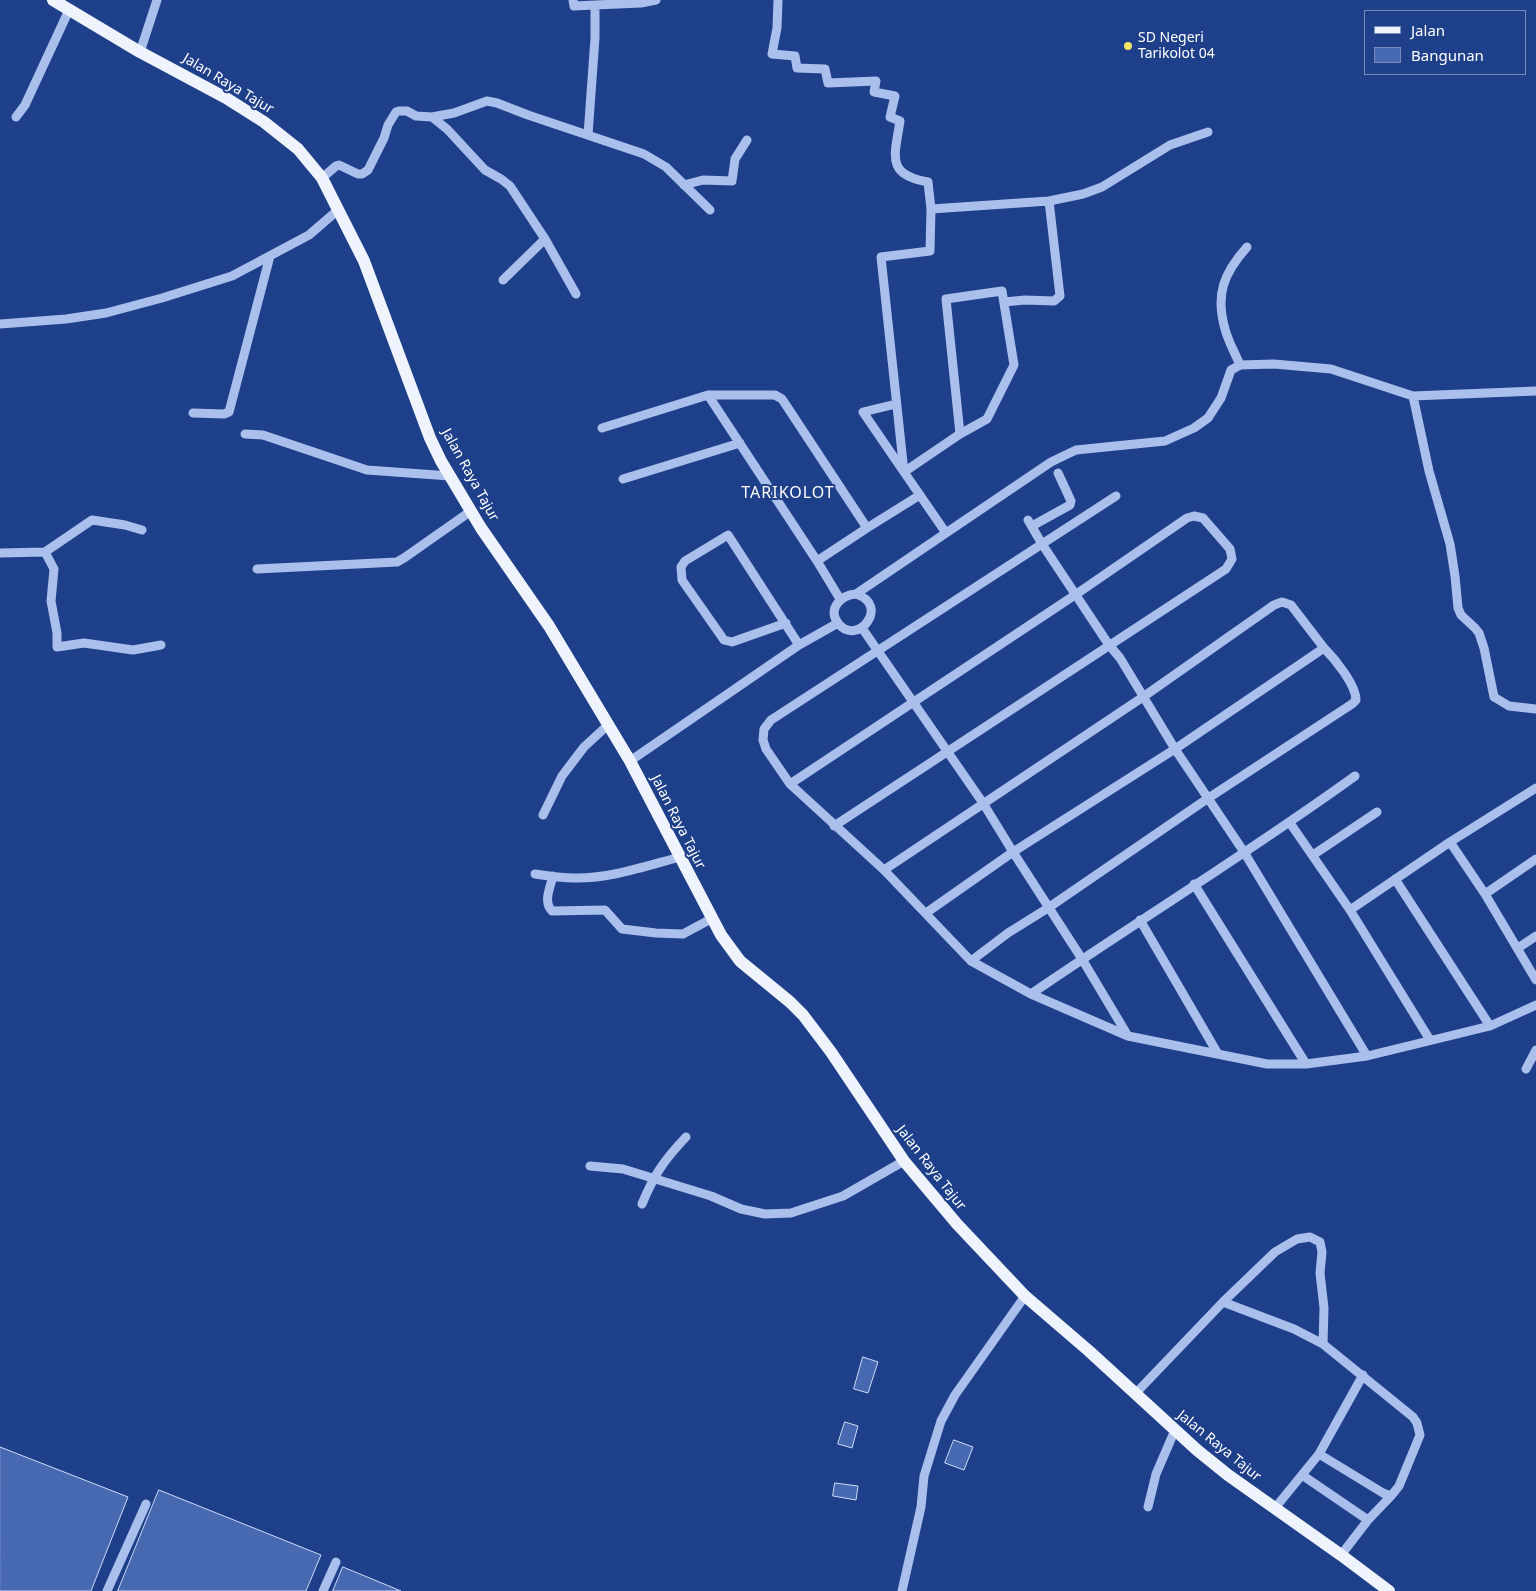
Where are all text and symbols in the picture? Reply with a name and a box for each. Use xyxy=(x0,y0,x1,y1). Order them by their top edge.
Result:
legend xyxy=(1364,10,1526,75)
text: Jalan xyxy=(1411,20,1445,40)
place label: SD Negeri Tarikolot 04 xyxy=(1138,30,1215,62)
marker: SD Negeri Tarikolot 04 xyxy=(1122,40,1134,52)
text: Bangunan xyxy=(1411,45,1484,65)
street label: Jalan Raya Tajur xyxy=(179,50,277,118)
street label: Jalan Raya Tajur xyxy=(438,426,502,524)
district label: TARIKOLOT xyxy=(740,483,836,503)
street label: Jalan Raya Tajur xyxy=(647,772,709,872)
street label: Jalan Raya Tajur xyxy=(893,1122,969,1214)
street label: Jalan Raya Tajur xyxy=(1174,1407,1264,1485)

